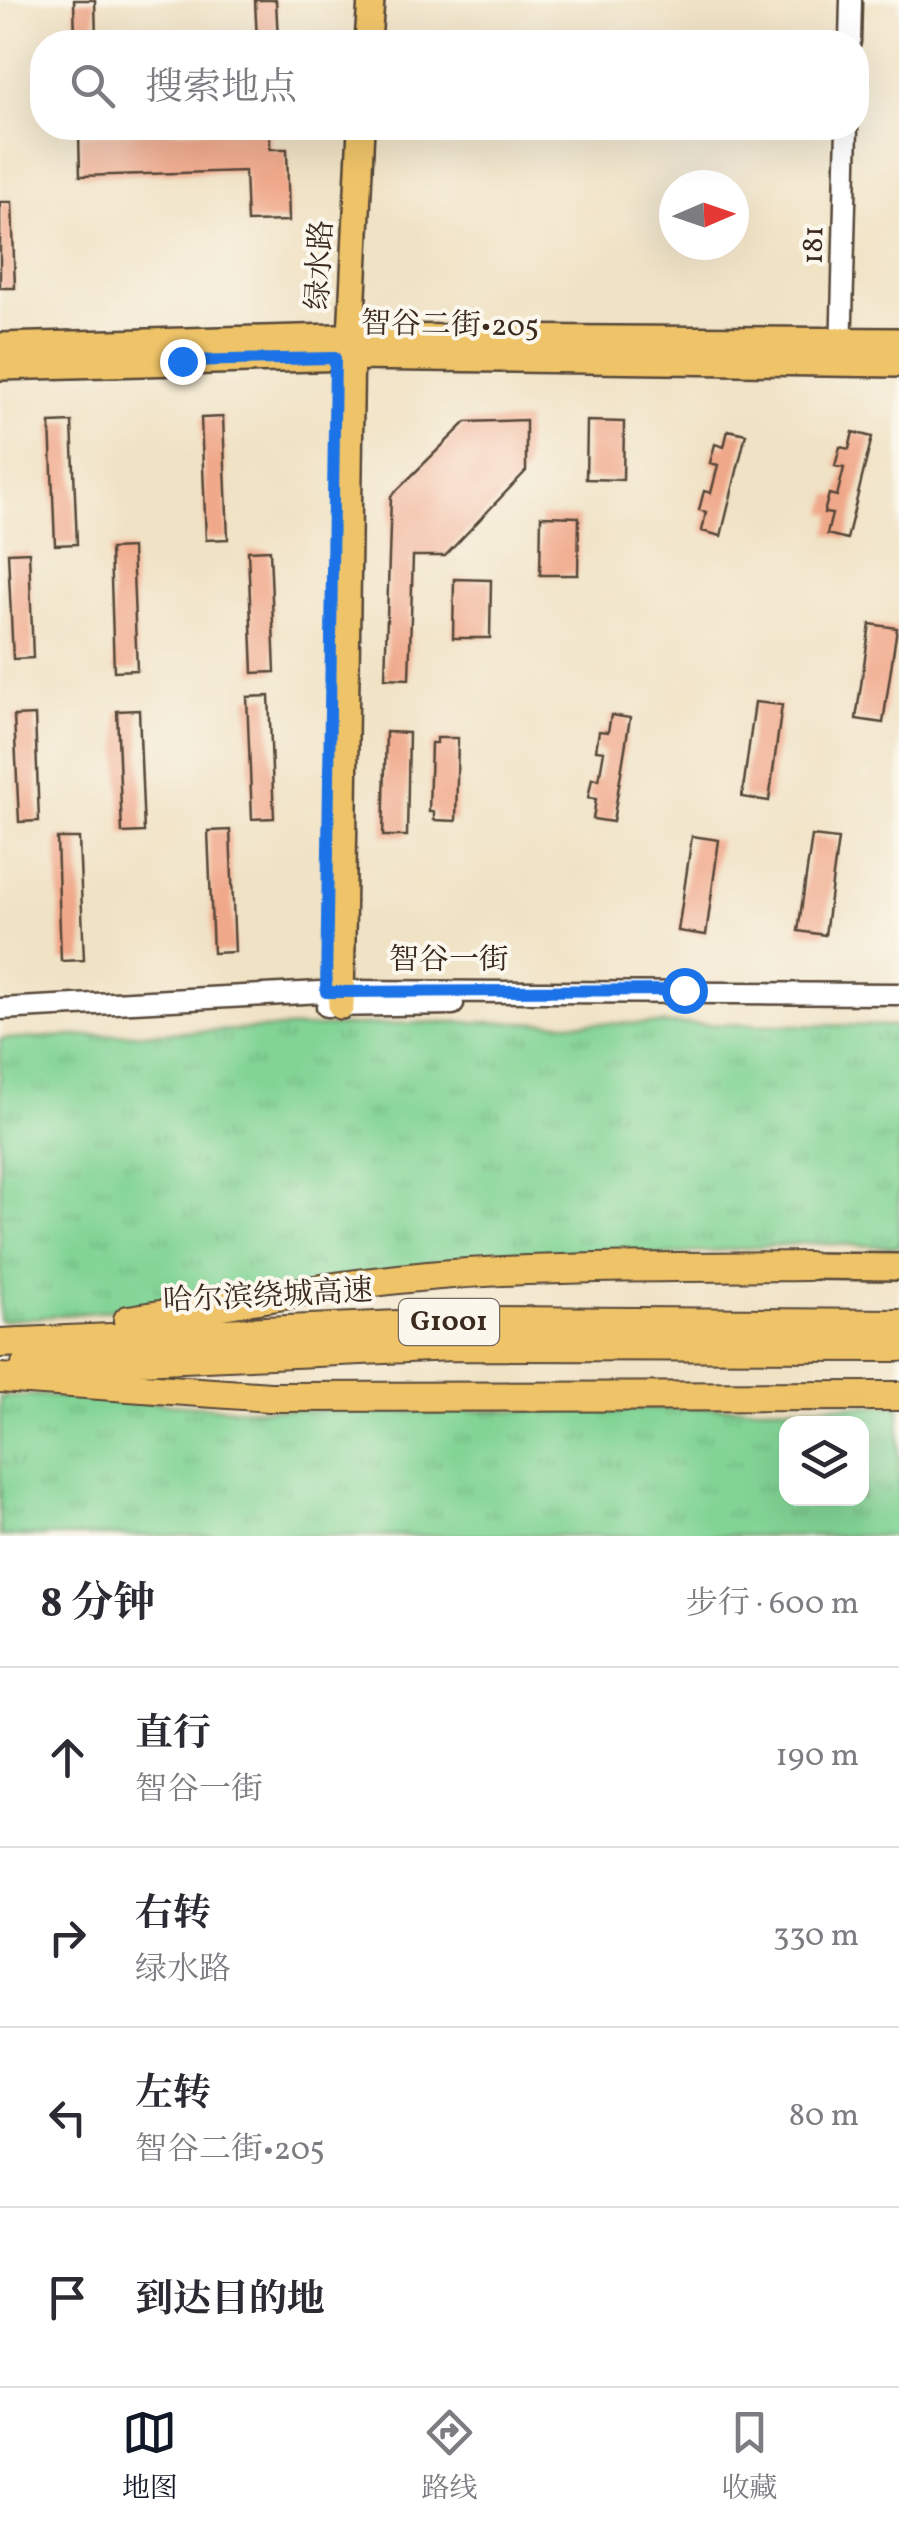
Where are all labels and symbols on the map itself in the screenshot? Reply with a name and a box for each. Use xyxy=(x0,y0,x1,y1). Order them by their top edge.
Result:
north arrow xyxy=(659,170,749,260)
street label: 绿水路 xyxy=(298,219,344,311)
street label: 181 xyxy=(793,225,835,265)
street label: 智谷二街•205 xyxy=(361,303,539,349)
route end xyxy=(160,339,206,385)
street label: 智谷一街 xyxy=(389,940,509,982)
route start xyxy=(662,968,708,1014)
street label: 哈尔滨绕城高速 xyxy=(162,1271,374,1323)
road number: G1001 xyxy=(399,1299,499,1345)

